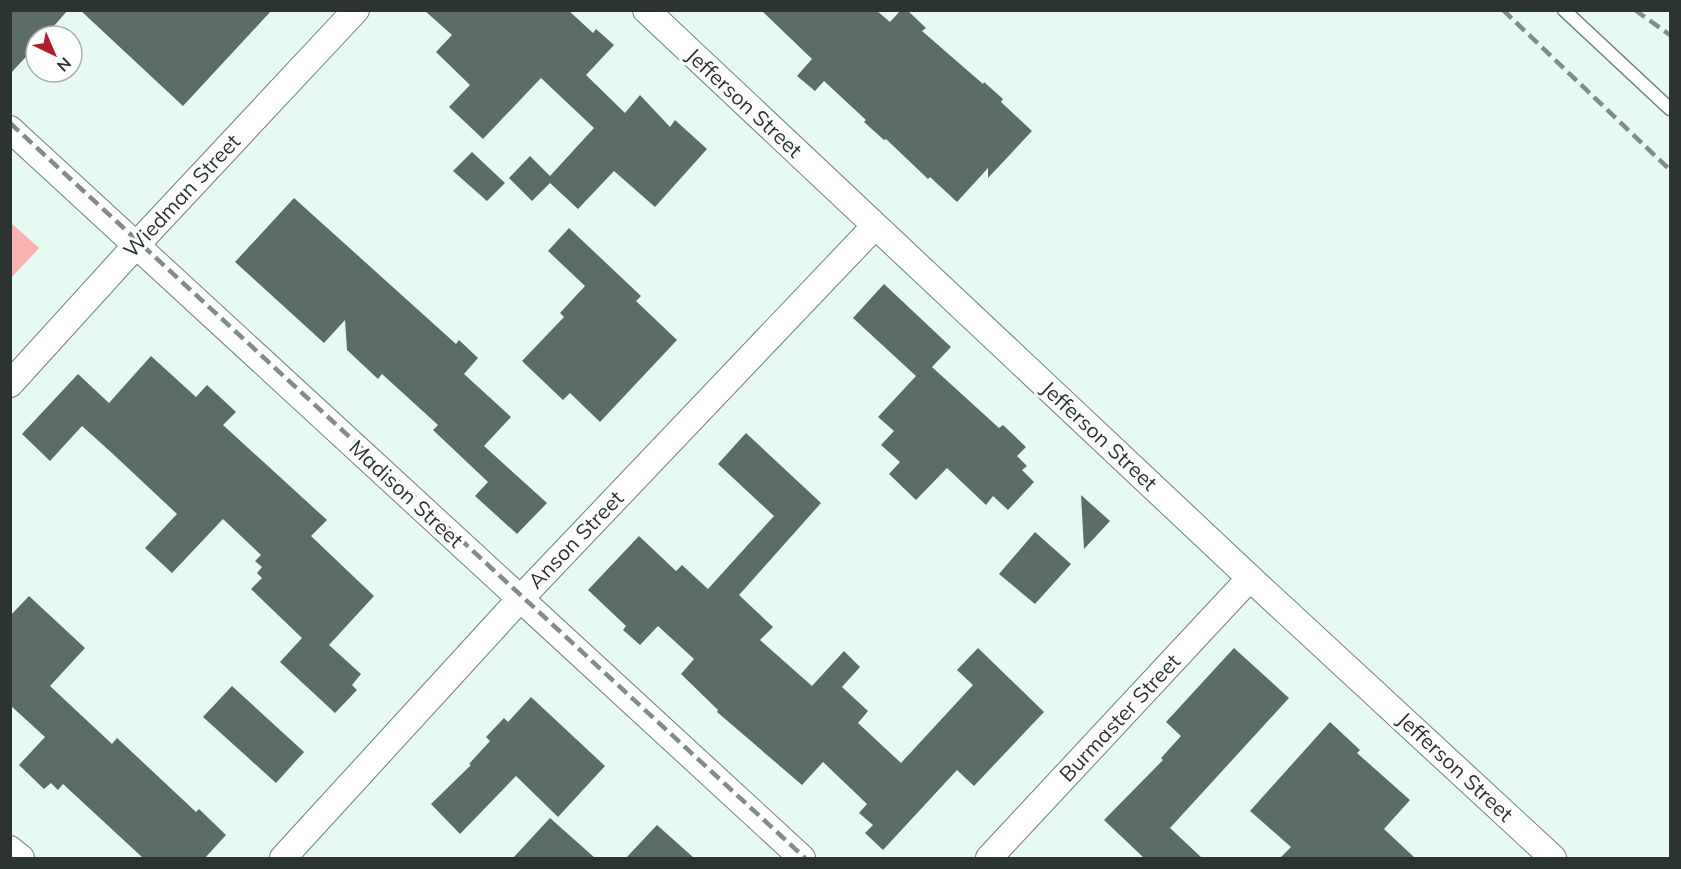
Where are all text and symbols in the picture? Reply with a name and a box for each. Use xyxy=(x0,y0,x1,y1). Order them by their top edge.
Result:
north arrow xyxy=(24,24,84,84)
street label: Jefferson Street xyxy=(681,42,808,163)
text: N xyxy=(53,53,76,76)
street label: Wiedman Street xyxy=(117,128,245,262)
street label: Jefferson Street xyxy=(1036,375,1163,496)
street label: Madison Street xyxy=(344,434,469,553)
street label: Anson Street xyxy=(522,485,628,594)
street label: Burmaster Street xyxy=(1053,648,1185,787)
street label: Jefferson Street xyxy=(1392,706,1519,827)

